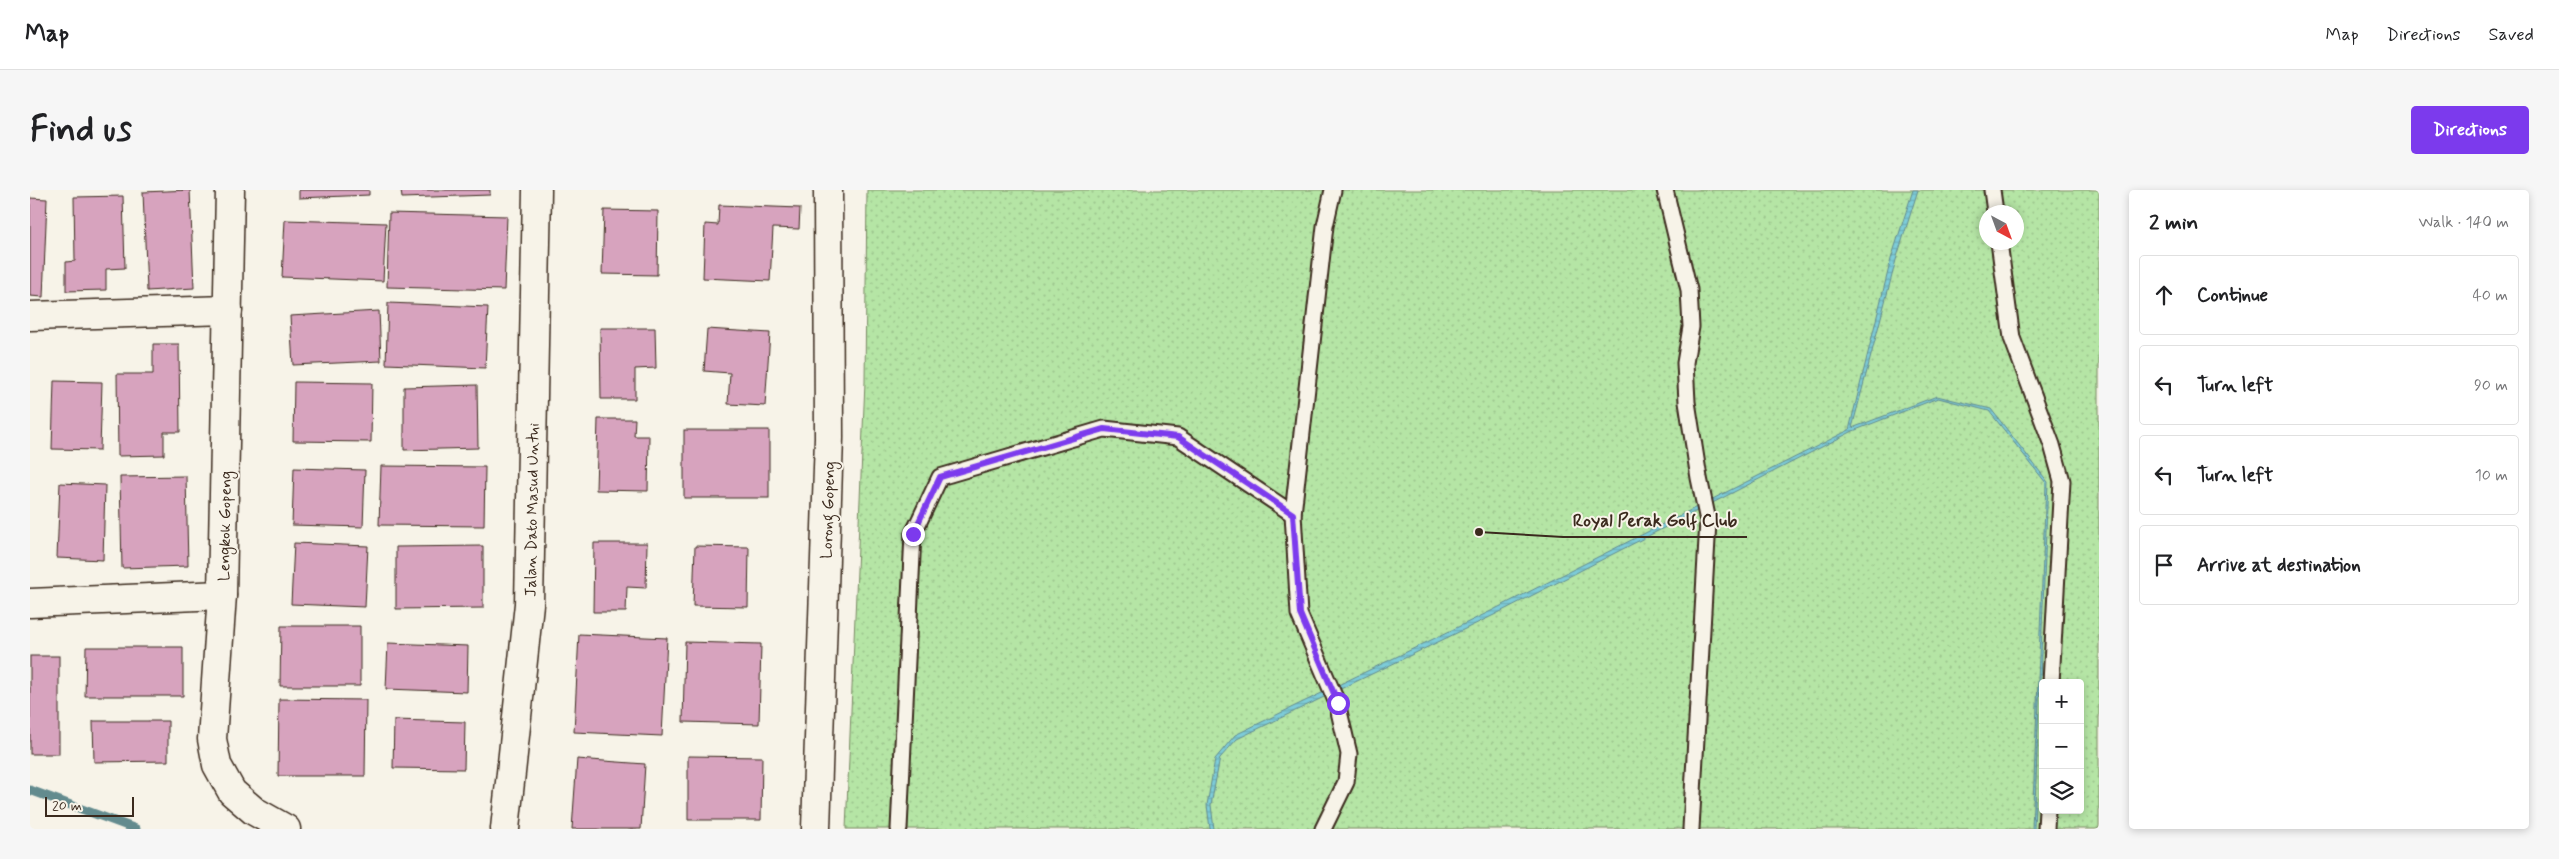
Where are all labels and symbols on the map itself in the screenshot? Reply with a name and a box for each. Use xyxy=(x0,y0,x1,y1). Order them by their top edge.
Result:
north arrow xyxy=(1979,205,2024,250)
street label: Jalan Dato Masud Untui xyxy=(520,422,545,597)
street label: Lorong Gopeng xyxy=(816,461,842,559)
street label: Lengkok Gopeng xyxy=(214,471,238,581)
callout: Royal Perak Golf Club xyxy=(1563,504,1747,537)
text: Royal Perak Golf Club xyxy=(1573,509,1738,533)
route end xyxy=(902,523,925,546)
route start xyxy=(1327,692,1350,715)
scale bar xyxy=(45,794,134,817)

